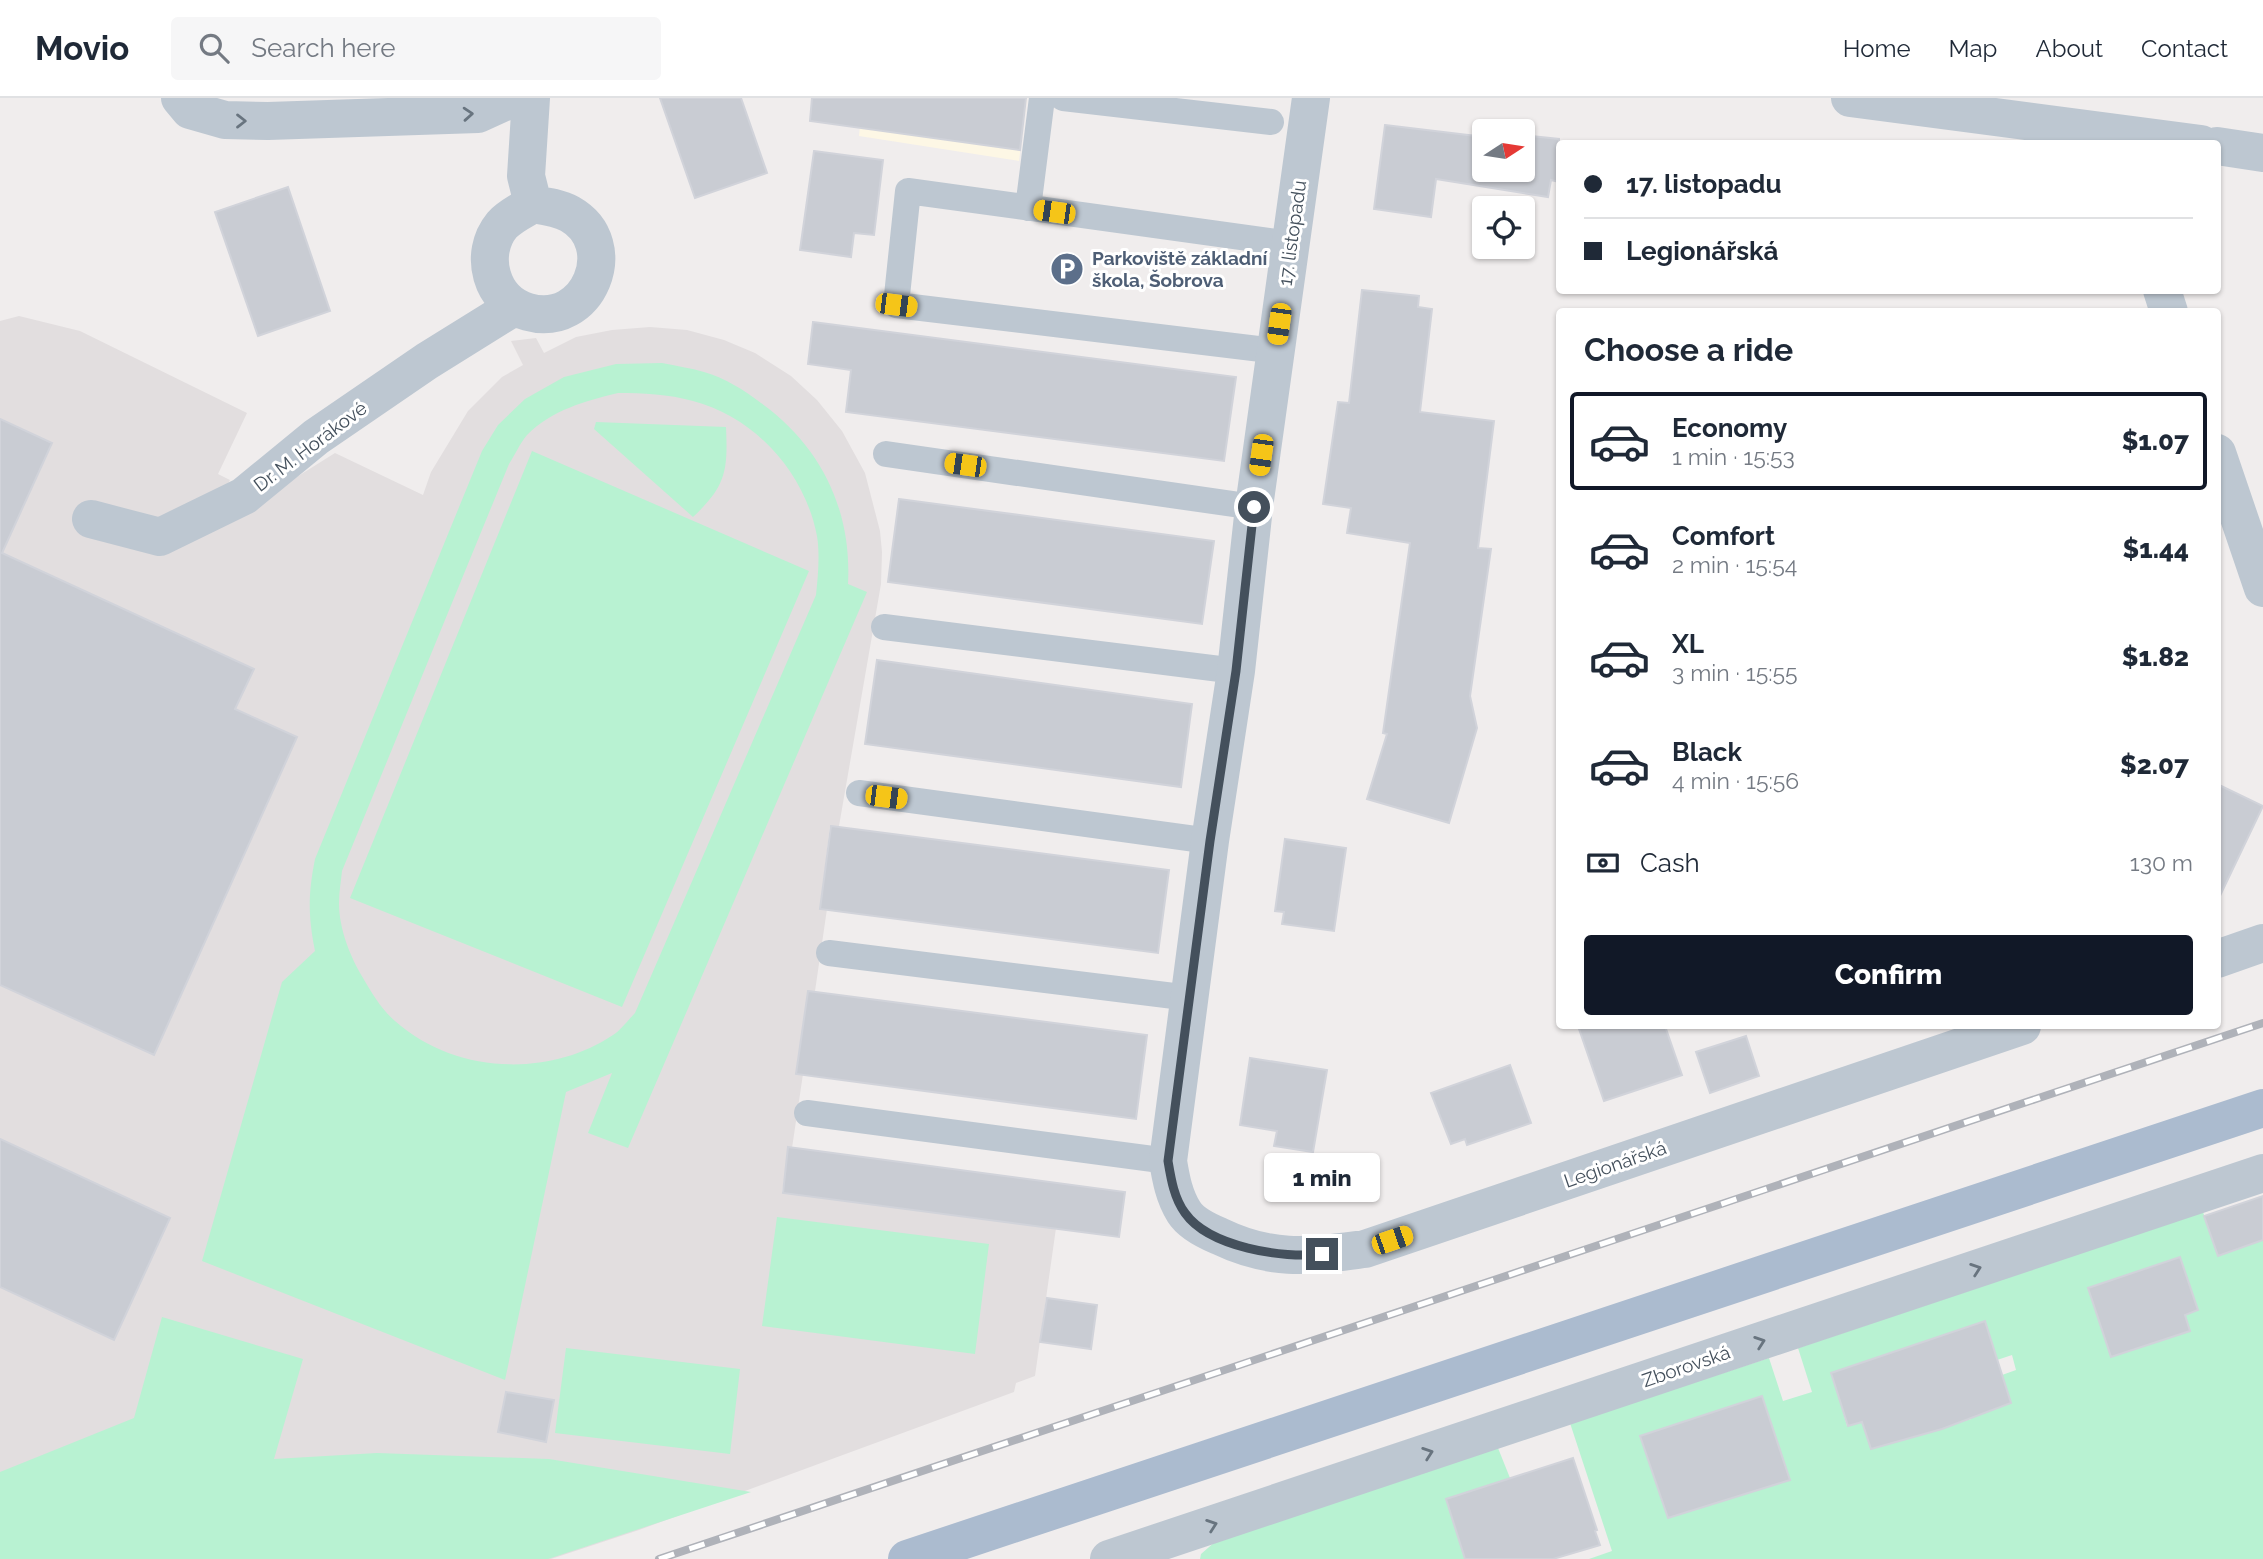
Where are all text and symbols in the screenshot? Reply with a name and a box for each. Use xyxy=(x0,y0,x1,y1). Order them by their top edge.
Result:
search box xyxy=(171,17,661,80)
text: Movio xyxy=(35,29,129,68)
icon: search xyxy=(195,29,233,67)
text: Search here xyxy=(251,33,396,63)
text: Home xyxy=(1843,34,1911,63)
text: Map xyxy=(1949,34,1997,63)
text: About xyxy=(2035,34,2103,63)
text: Contact xyxy=(2141,34,2228,63)
one-way arrow xyxy=(463,107,474,122)
one-way arrow xyxy=(236,113,247,128)
north arrow xyxy=(1472,119,1535,182)
map controls xyxy=(1472,119,1535,259)
text: 17. listopadu xyxy=(1626,169,1782,199)
street label: 17. listopadu xyxy=(1274,179,1310,287)
button: locate xyxy=(1472,196,1535,259)
car xyxy=(1032,199,1077,225)
text: Legionářská xyxy=(1626,236,1778,266)
place label: Parkoviště základní škola, Šobrova xyxy=(1092,247,1269,291)
parking icon: Parkoviště základní škola, Šobrova xyxy=(1048,250,1086,288)
car xyxy=(874,292,919,318)
car xyxy=(1266,302,1293,346)
text: Choose a ride xyxy=(1584,331,1793,368)
street label: Dr. M. Horákové xyxy=(249,396,371,496)
icon: car xyxy=(1588,410,1651,473)
text: Economy xyxy=(1672,413,1787,443)
text: $1.07 xyxy=(2122,426,2189,456)
car xyxy=(1248,433,1275,477)
text: 1 min · 15:53 xyxy=(1672,443,1795,470)
car xyxy=(943,452,988,478)
route start xyxy=(1238,491,1270,523)
icon: car xyxy=(1588,518,1651,581)
text: Comfort xyxy=(1672,521,1775,551)
text: $1.44 xyxy=(2123,534,2189,564)
text: 2 min · 15:54 xyxy=(1672,551,1797,578)
icon: car xyxy=(1588,626,1651,689)
text: XL xyxy=(1672,629,1704,659)
text: $1.82 xyxy=(2122,642,2189,672)
text: 3 min · 15:55 xyxy=(1672,659,1798,686)
icon: car xyxy=(1588,734,1651,797)
text: Black xyxy=(1672,737,1742,767)
text: $2.07 xyxy=(2120,750,2189,780)
text: 4 min · 15:56 xyxy=(1672,767,1799,794)
car xyxy=(864,784,909,810)
icon: cash xyxy=(1584,844,1622,882)
text: Cash xyxy=(1640,848,1700,878)
text: 130 m xyxy=(2130,849,2193,876)
button: Confirm xyxy=(1584,935,2193,1015)
street label: Legionářská xyxy=(1561,1136,1669,1192)
callout: 1 min xyxy=(1264,1152,1380,1202)
text: 1 min xyxy=(1292,1164,1352,1191)
car xyxy=(1369,1223,1416,1257)
route end xyxy=(1306,1238,1338,1270)
one-way arrow xyxy=(1969,1263,1981,1277)
one-way arrow xyxy=(1754,1335,1766,1350)
street label: Zborovská xyxy=(1639,1341,1733,1391)
one-way arrow xyxy=(1422,1447,1434,1461)
one-way arrow xyxy=(1206,1519,1218,1533)

